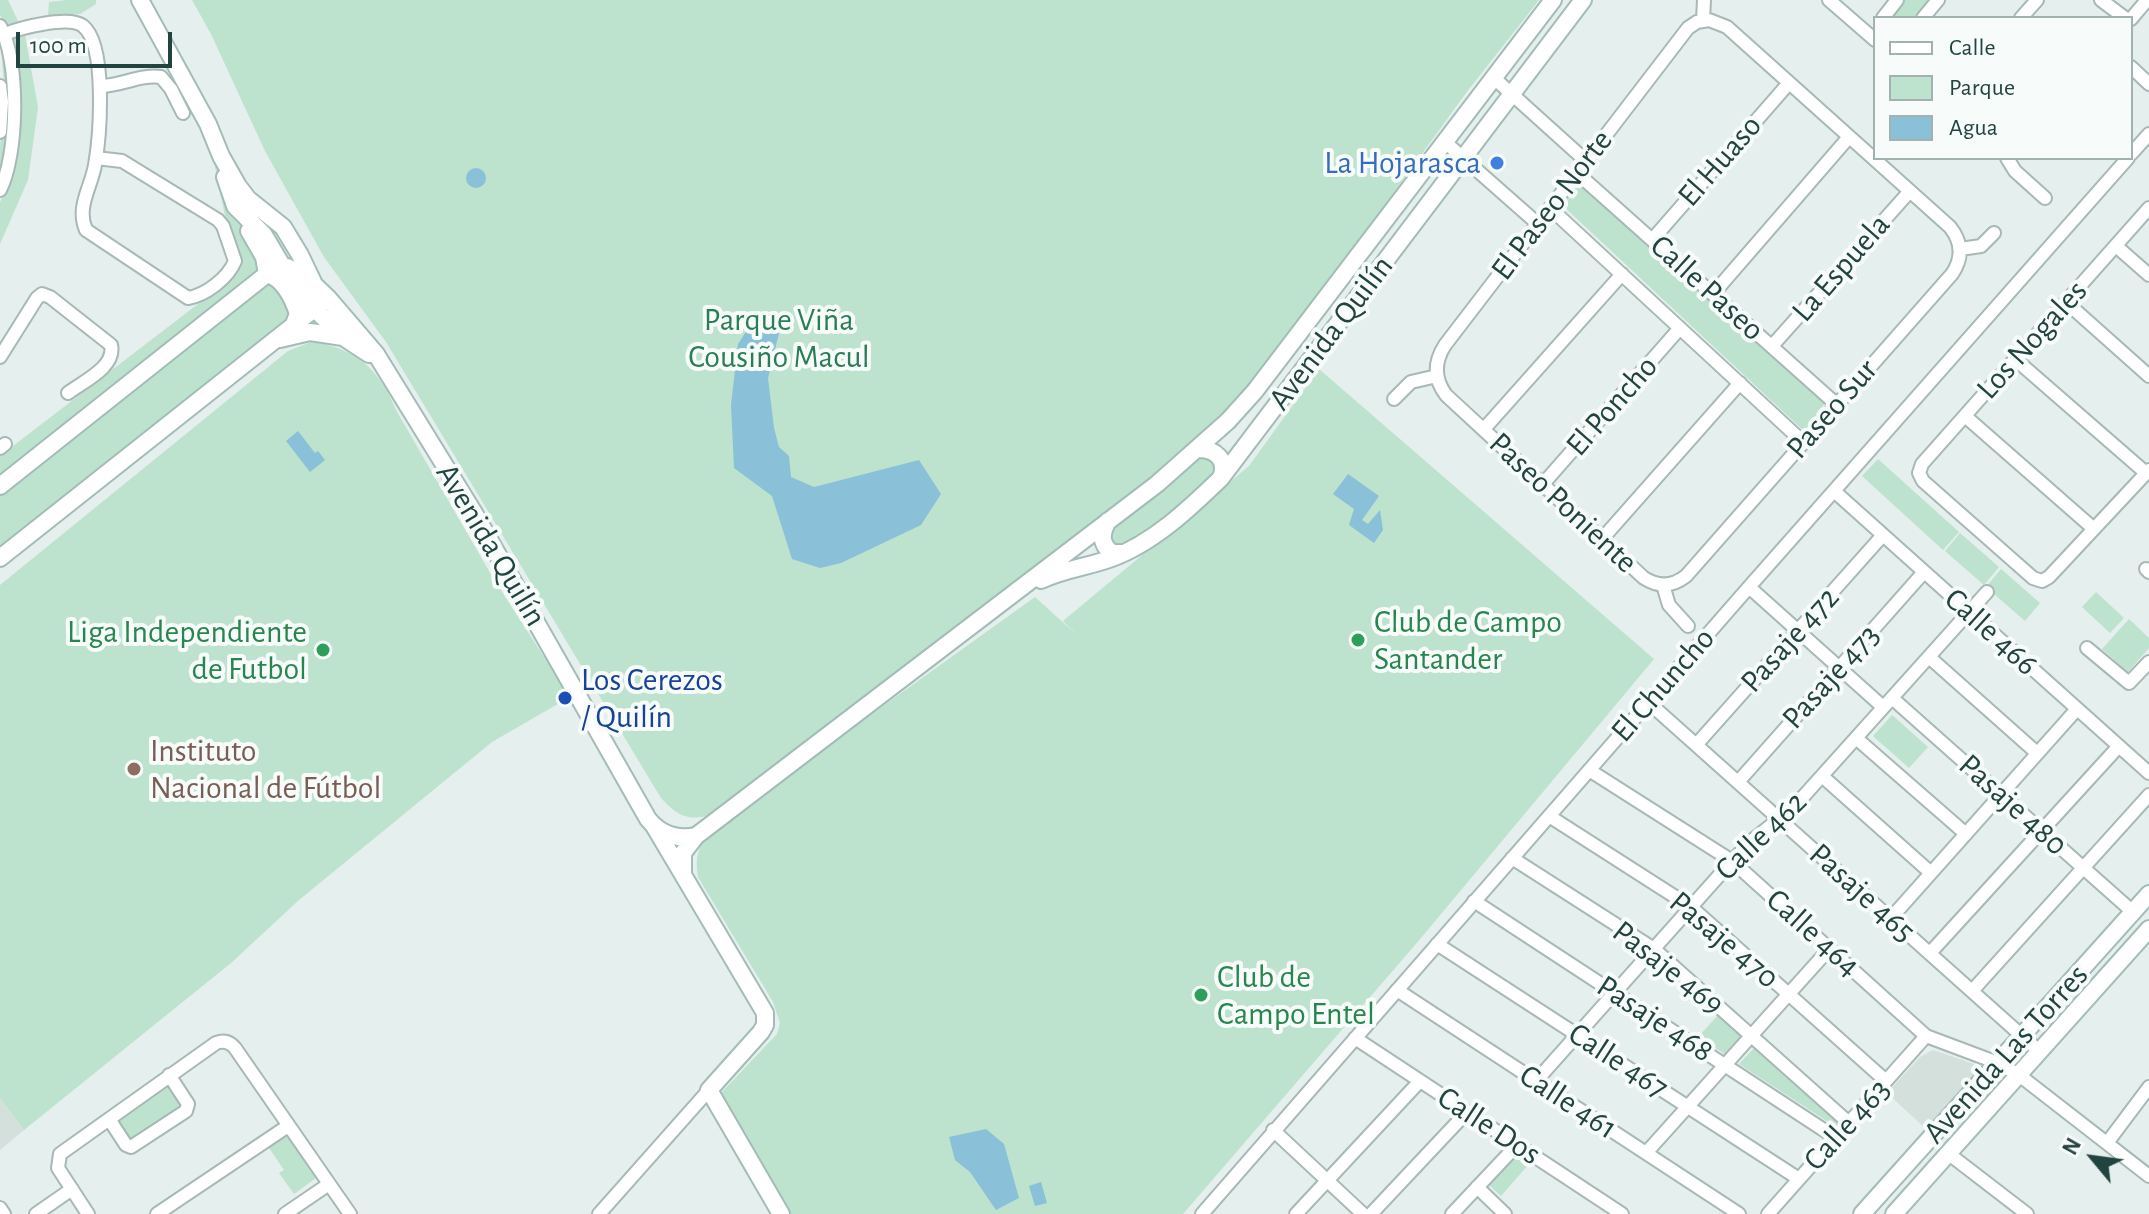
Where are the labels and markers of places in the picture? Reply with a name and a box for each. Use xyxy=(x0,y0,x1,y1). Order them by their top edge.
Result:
place label: La Hojarasca xyxy=(1324,144,1481,182)
marker: La Hojarasca xyxy=(1488,154,1506,172)
place label: Club de Campo Santander xyxy=(1374,603,1562,678)
place label: Liga Independiente de Futbol xyxy=(67,613,307,688)
marker: Club de Campo Santander xyxy=(1349,631,1367,649)
marker: Liga Independiente de Futbol xyxy=(314,641,332,659)
place label: Los Cerezos / Quilín xyxy=(581,661,723,736)
marker: Los Cerezos / Quilín xyxy=(556,689,574,707)
place label: Instituto Nacional de Fútbol xyxy=(150,732,381,807)
marker: Instituto Nacional de Fútbol xyxy=(125,760,143,778)
place label: Club de Campo Entel xyxy=(1217,958,1375,1033)
marker: Club de Campo Entel xyxy=(1192,986,1210,1004)

